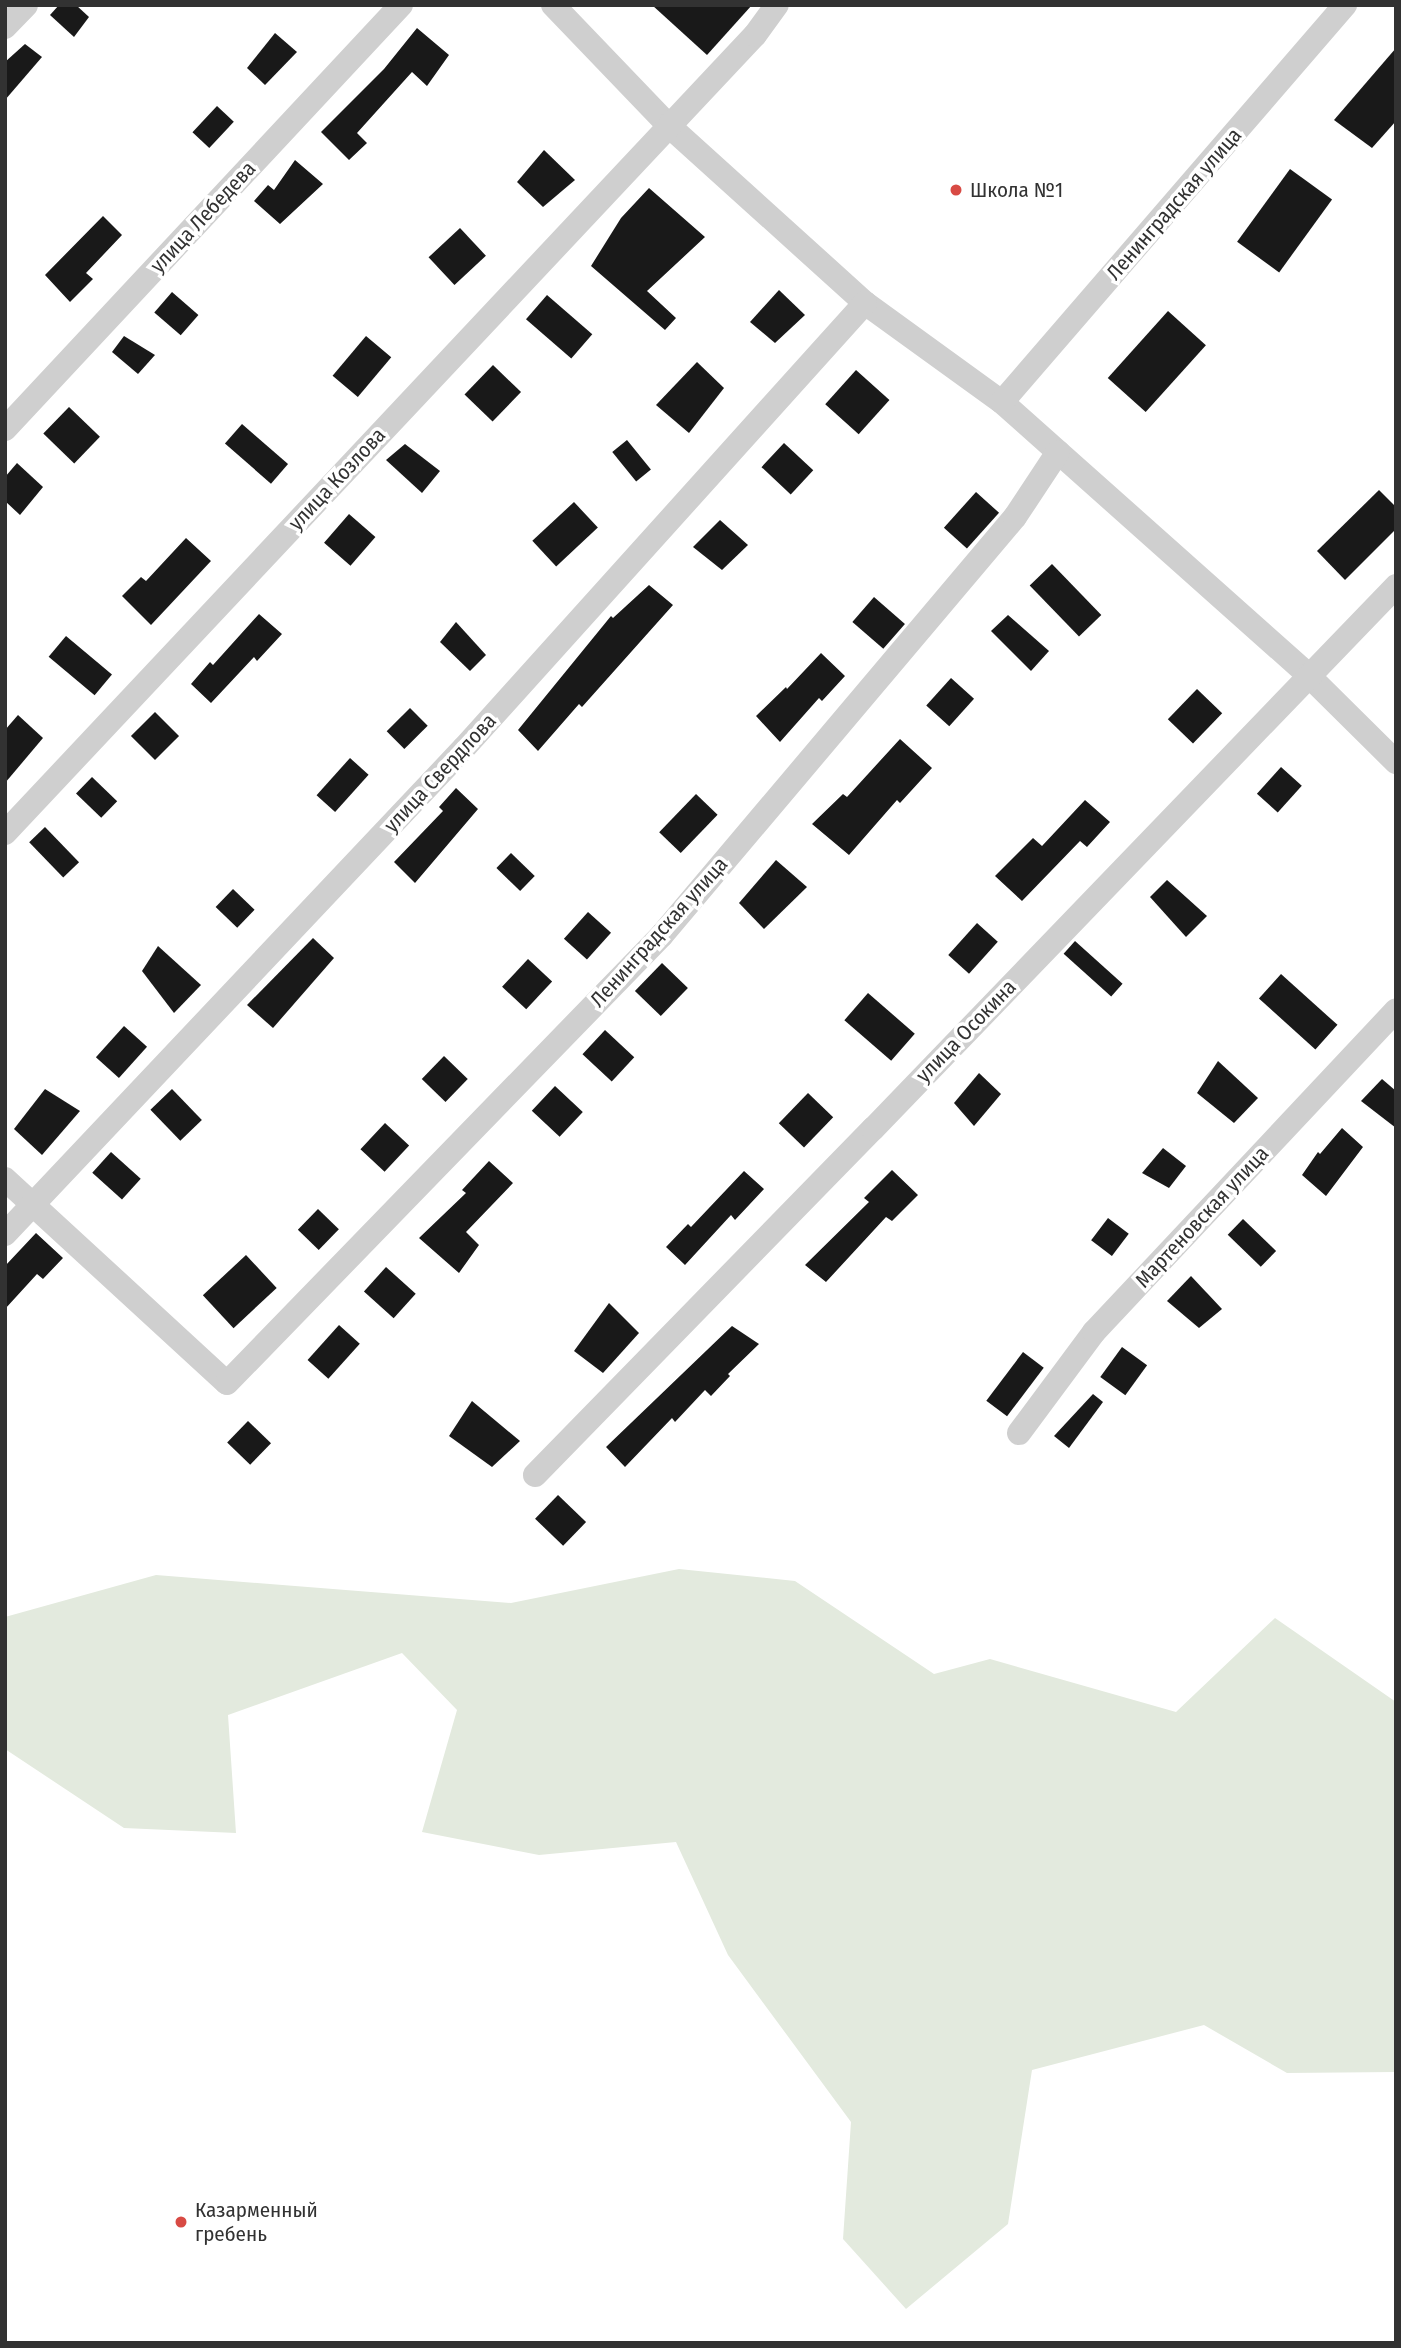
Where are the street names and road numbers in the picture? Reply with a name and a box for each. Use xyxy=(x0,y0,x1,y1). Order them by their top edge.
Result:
street label: Ленинградская улица xyxy=(1101,123,1247,285)
street label: улица Лебедева xyxy=(145,156,261,278)
street label: улица Козлова xyxy=(283,423,391,535)
street label: улица Свердлова xyxy=(379,708,501,838)
street label: Ленинградская улица xyxy=(585,852,733,1012)
street label: улица Осокина xyxy=(911,974,1021,1088)
street label: Мартеновская улица xyxy=(1130,1141,1274,1293)

